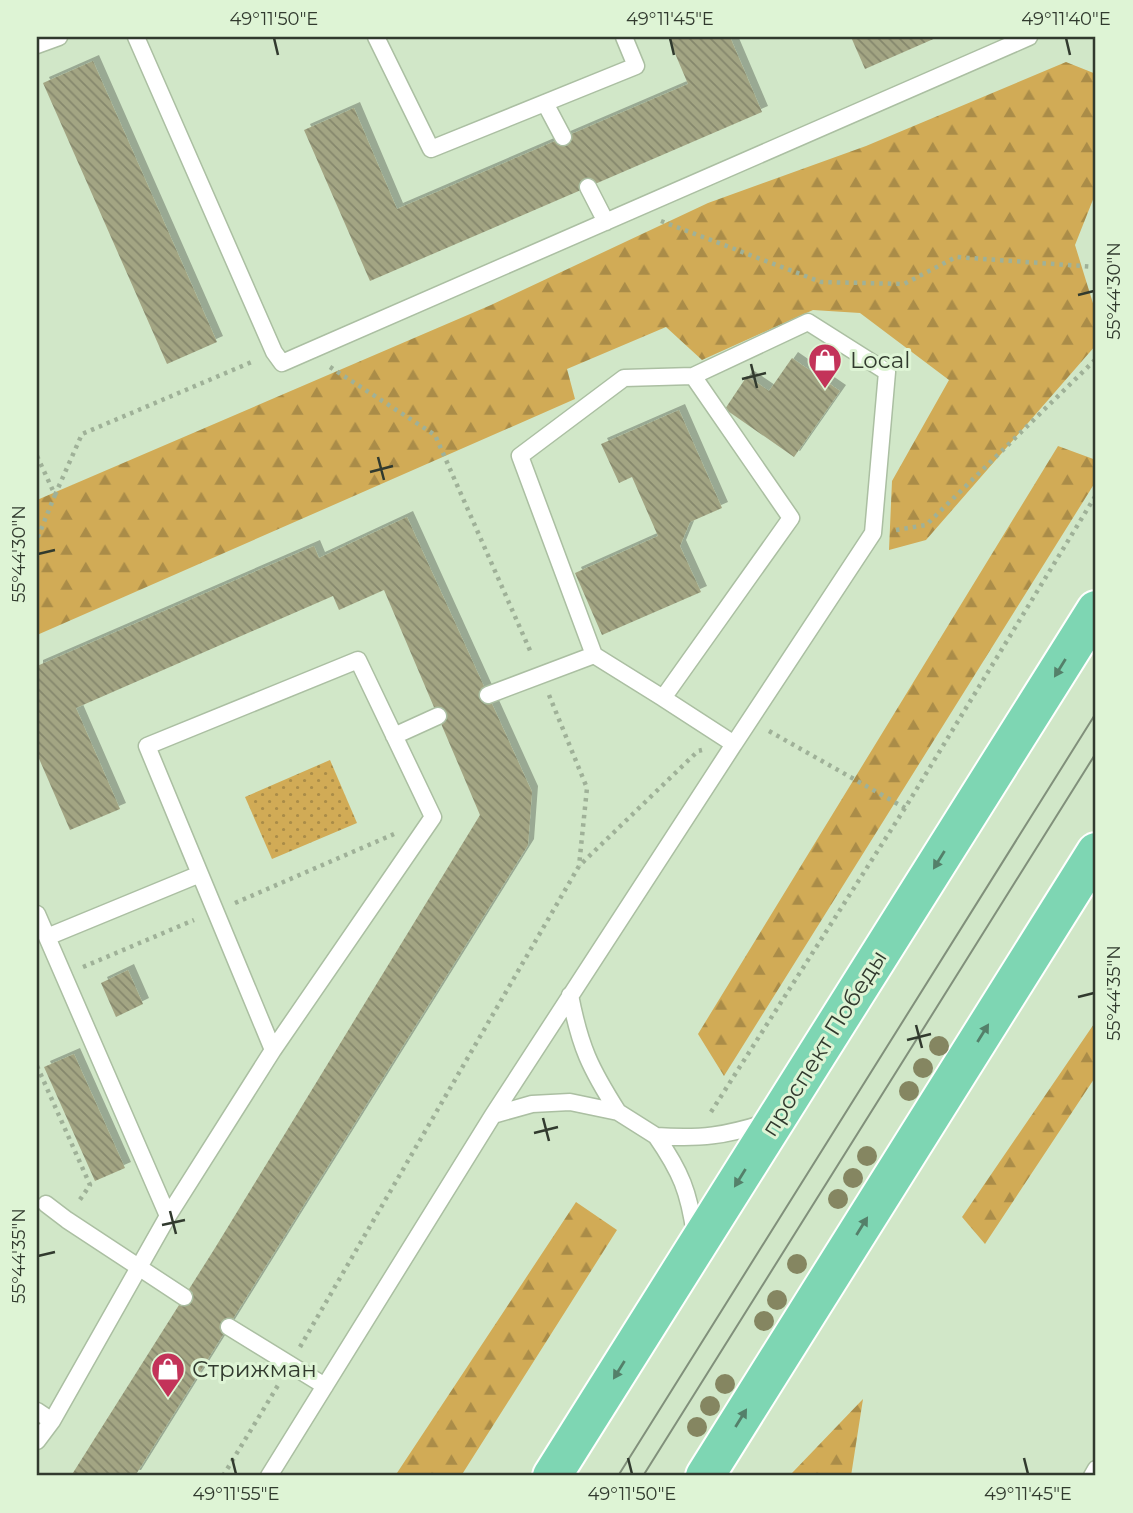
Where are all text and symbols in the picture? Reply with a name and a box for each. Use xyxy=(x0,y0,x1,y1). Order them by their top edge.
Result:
text: 49°11'50"E xyxy=(230,8,318,30)
text: 49°11'45"E xyxy=(626,8,714,30)
text: 49°11'40"E xyxy=(1021,8,1111,30)
text: 55°44'30"N xyxy=(1103,242,1125,340)
shop icon: Local xyxy=(806,341,844,390)
place label: Local xyxy=(850,346,911,374)
text: 55°44'30"N xyxy=(8,505,30,603)
one-way arrow xyxy=(1053,658,1066,677)
one-way arrow xyxy=(932,851,945,870)
street label: проспект Победы xyxy=(755,945,893,1141)
text: 55°44'35"N xyxy=(1103,945,1125,1041)
one-way arrow xyxy=(977,1023,990,1043)
one-way arrow xyxy=(733,1168,746,1187)
text: 55°44'35"N xyxy=(8,1208,30,1304)
one-way arrow xyxy=(856,1216,869,1235)
shop icon: Стрижман xyxy=(149,1350,187,1399)
place label: Стрижман xyxy=(192,1355,317,1383)
one-way arrow xyxy=(612,1361,625,1380)
one-way arrow xyxy=(735,1409,748,1428)
text: 49°11'55"E xyxy=(193,1483,279,1505)
text: 49°11'50"E xyxy=(588,1483,676,1505)
text: 49°11'45"E xyxy=(984,1483,1072,1505)

